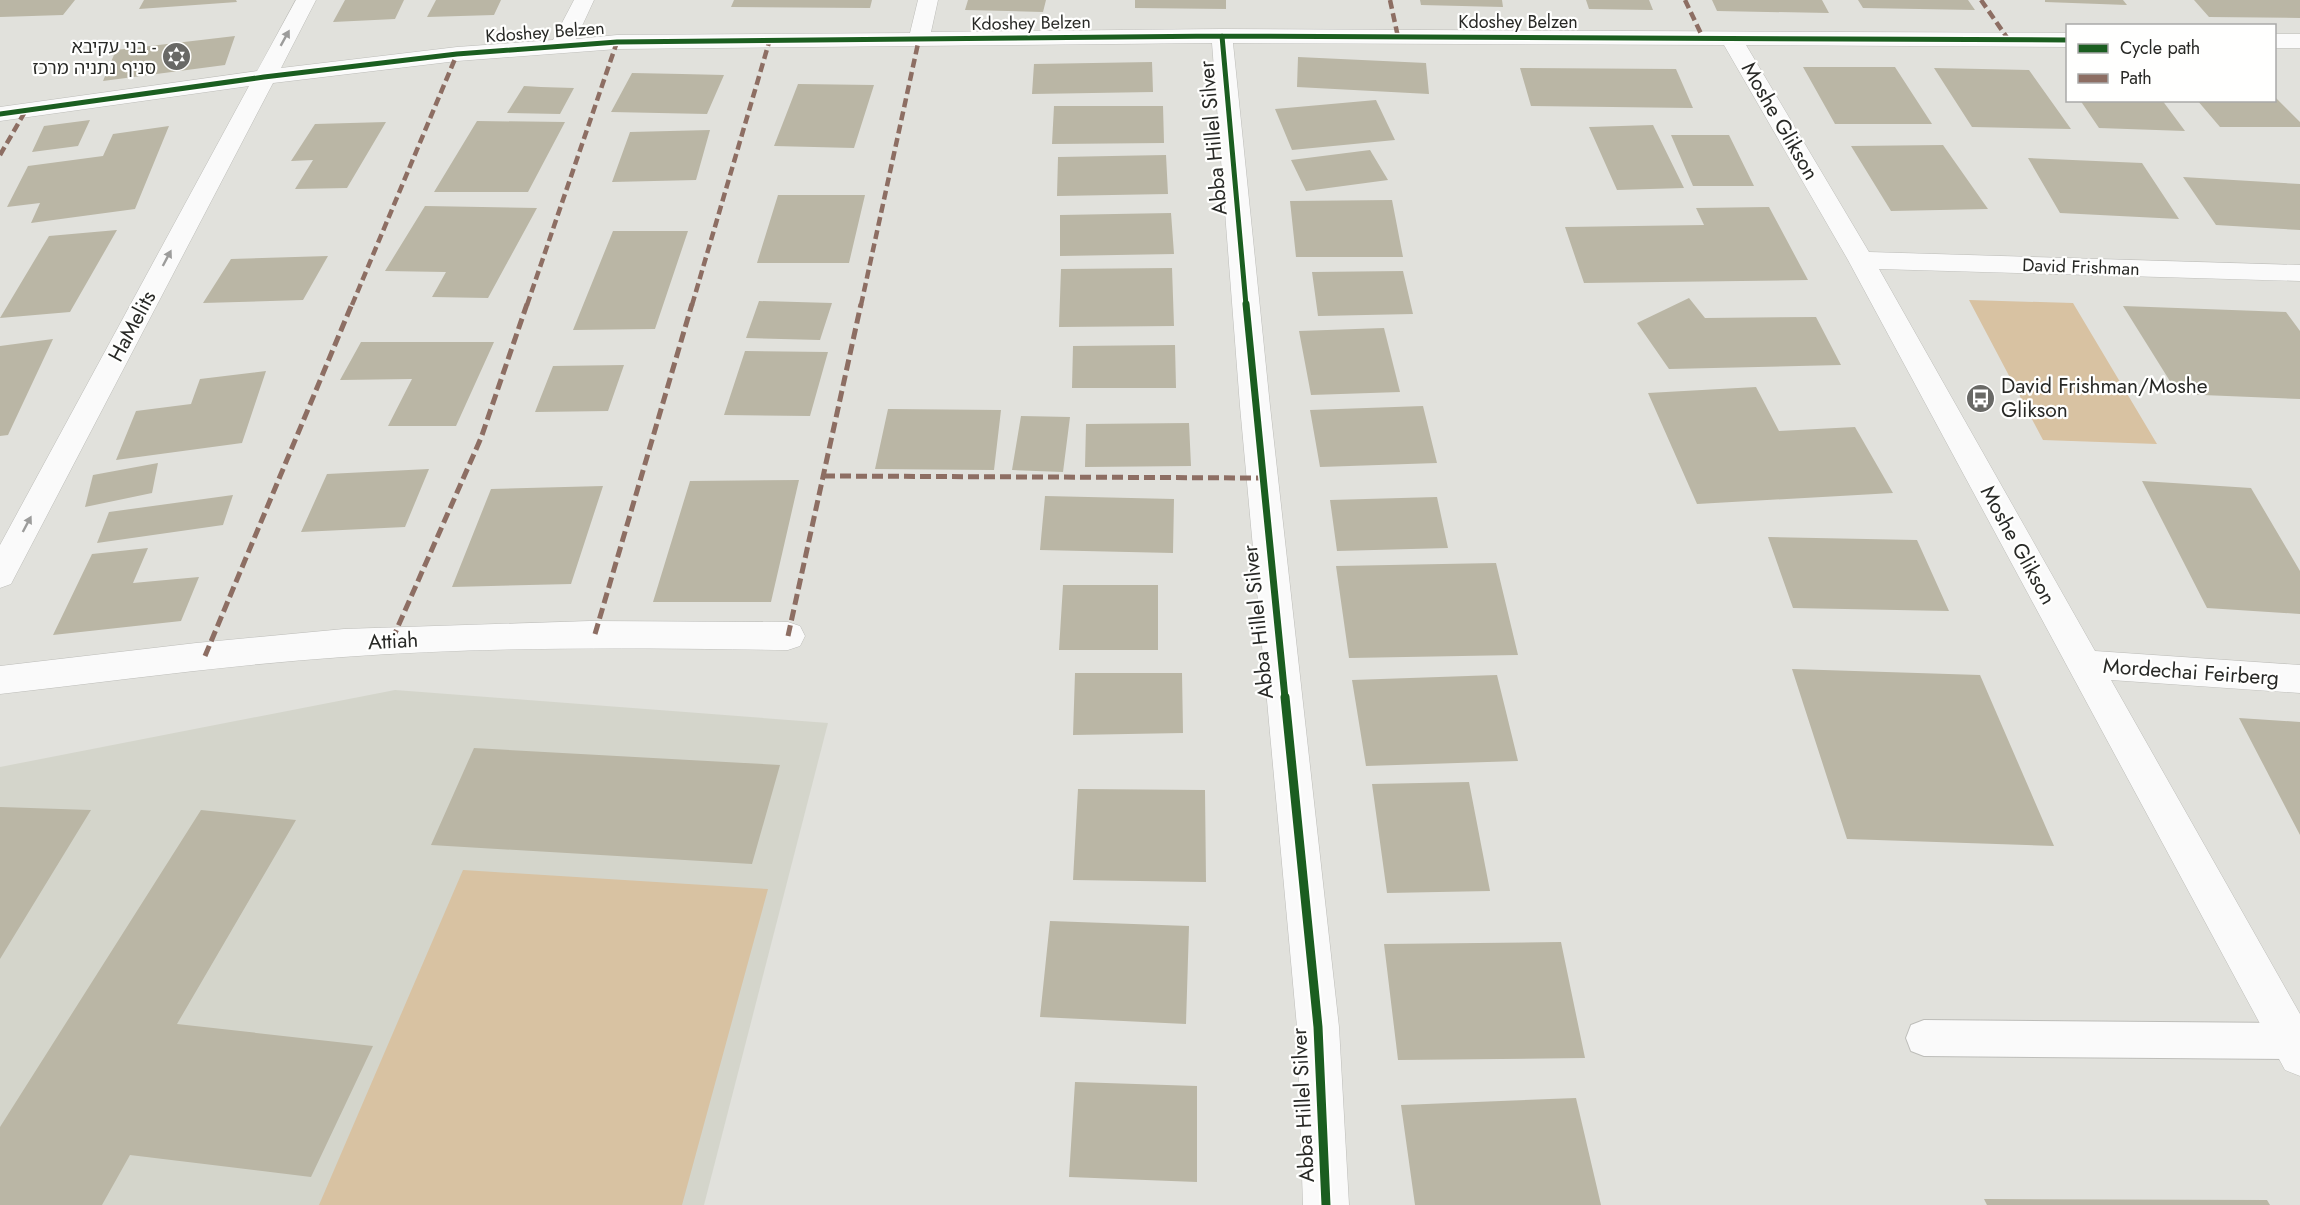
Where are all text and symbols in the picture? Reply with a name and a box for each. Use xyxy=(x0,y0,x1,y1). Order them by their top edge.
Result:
street label: Kdoshey Belzen xyxy=(971,9,1091,37)
street label: Kdoshey Belzen xyxy=(1458,9,1578,35)
street label: Kdoshey Belzen xyxy=(485,15,605,49)
legend xyxy=(2066,24,2276,102)
one-way arrow xyxy=(280,30,290,47)
place label: בני עקיבא - סניף נתניה מרכז xyxy=(32,34,156,81)
text: Cycle path xyxy=(2120,35,2200,61)
synagogue icon: בני עקיבא - סניף נתניה מרכז xyxy=(161,41,193,73)
street label: Moshe Glikson xyxy=(1734,56,1826,186)
street label: Abba Hillel Silver xyxy=(1191,59,1235,217)
text: Path xyxy=(2120,65,2152,91)
one-way arrow xyxy=(163,250,172,267)
street label: David Frishman xyxy=(2022,252,2140,282)
street label: HaMelits xyxy=(101,285,163,367)
place label: David Frishman/Moshe Glikson xyxy=(2001,371,2208,425)
bus stop icon: David Frishman/Moshe Glikson xyxy=(1964,382,1996,414)
street label: Moshe Glikson xyxy=(1973,480,2063,610)
one-way arrow xyxy=(22,515,32,532)
street label: Abba Hillel Silver xyxy=(1235,543,1281,701)
street label: Attiah xyxy=(367,625,419,657)
street label: Mordechai Feirberg xyxy=(2102,651,2280,693)
street label: Abba Hillel Silver xyxy=(1284,1026,1322,1183)

